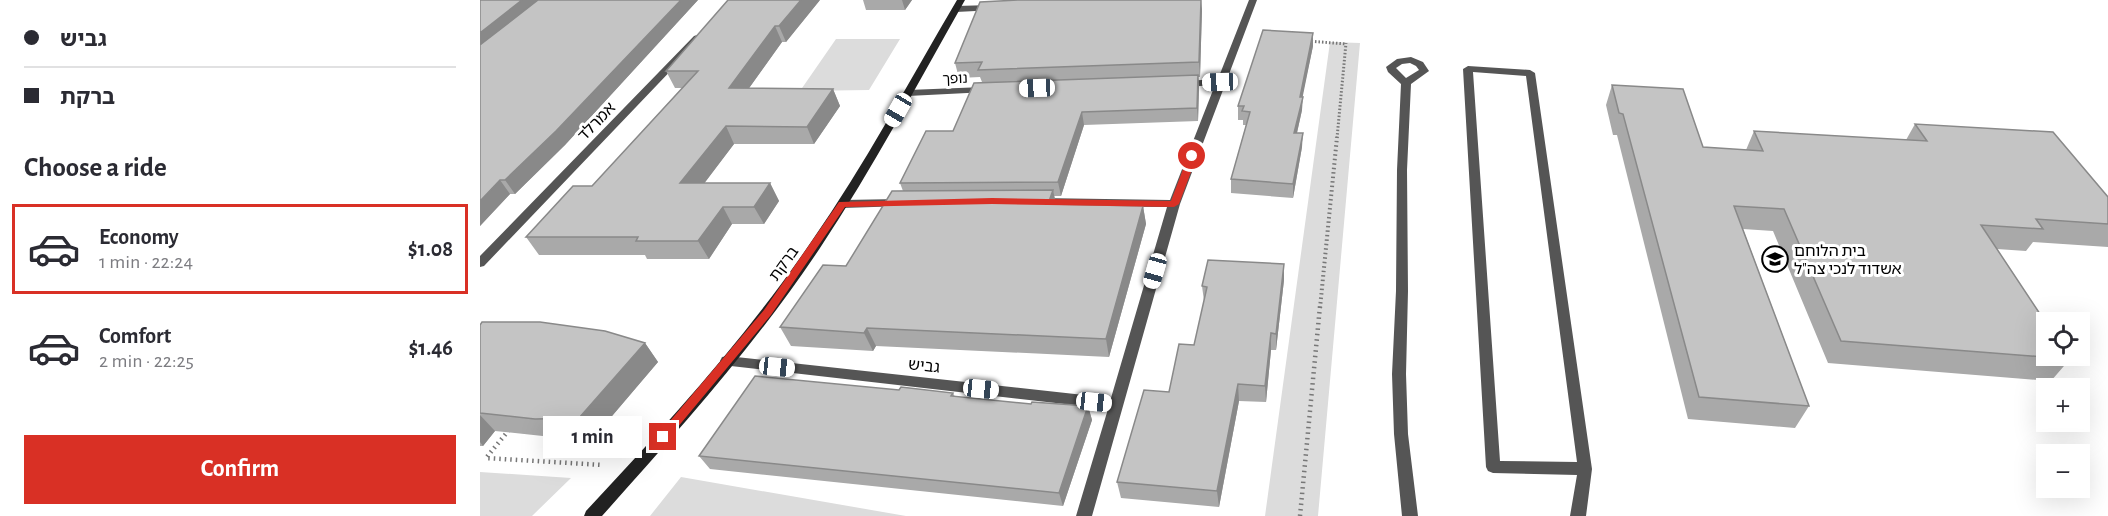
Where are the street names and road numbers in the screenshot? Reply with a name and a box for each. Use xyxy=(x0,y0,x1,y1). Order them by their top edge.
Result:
street label: נופך xyxy=(942,72,968,86)
street label: אמרלד xyxy=(575,100,618,144)
street label: ברקת xyxy=(766,243,801,284)
street label: גביש xyxy=(907,356,940,376)

